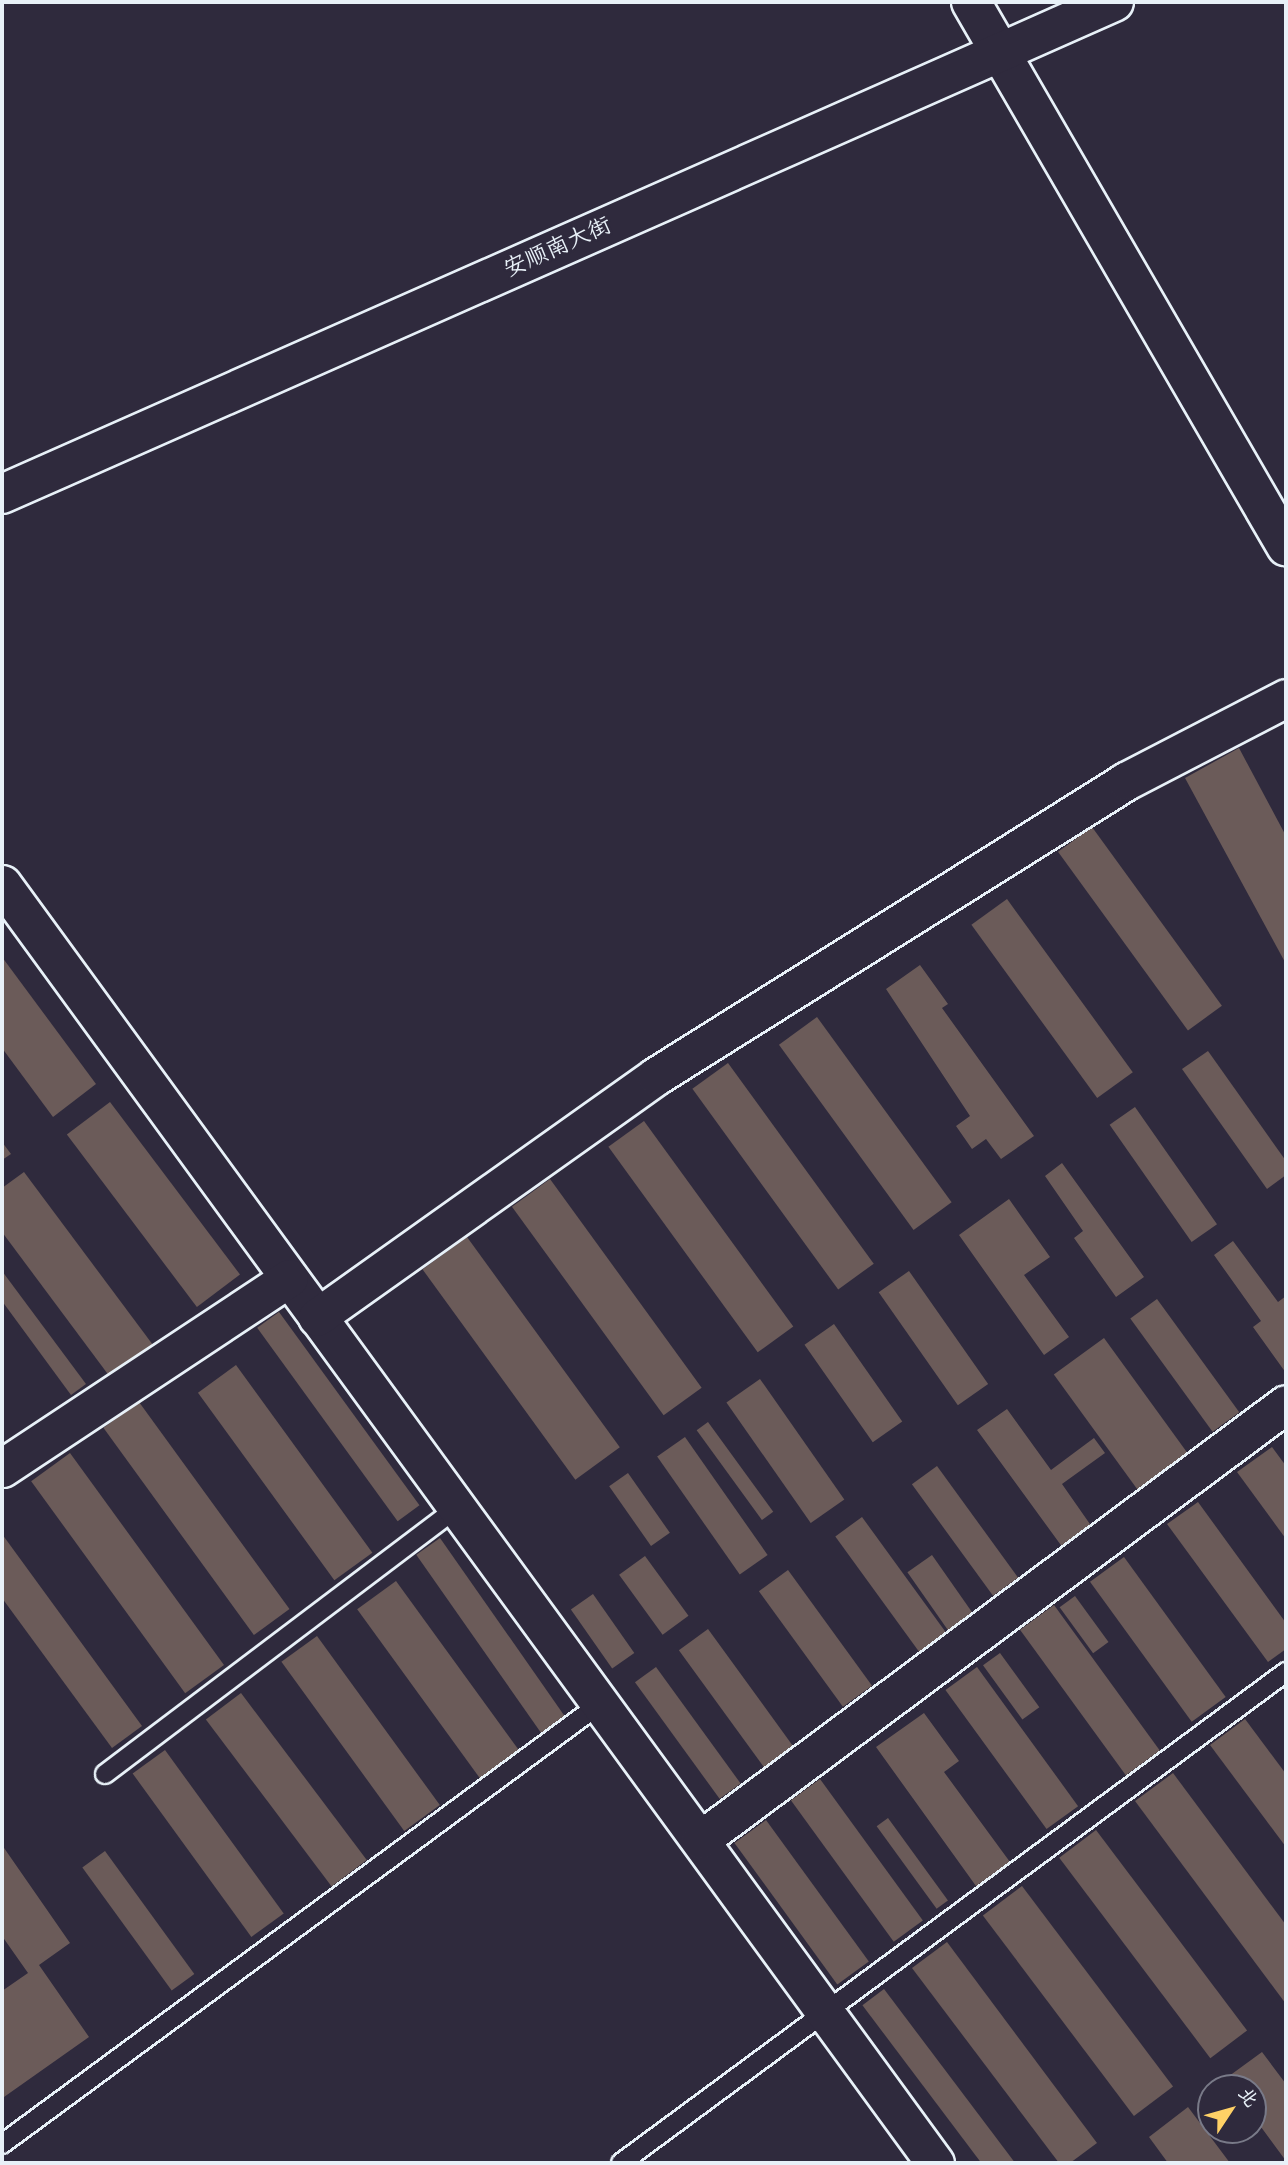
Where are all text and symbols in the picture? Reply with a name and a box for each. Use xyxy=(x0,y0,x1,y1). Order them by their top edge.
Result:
street label: 安顺南大街 xyxy=(500,212,616,284)
north arrow xyxy=(1197,2074,1267,2144)
text: 北 xyxy=(1230,2081,1265,2114)

